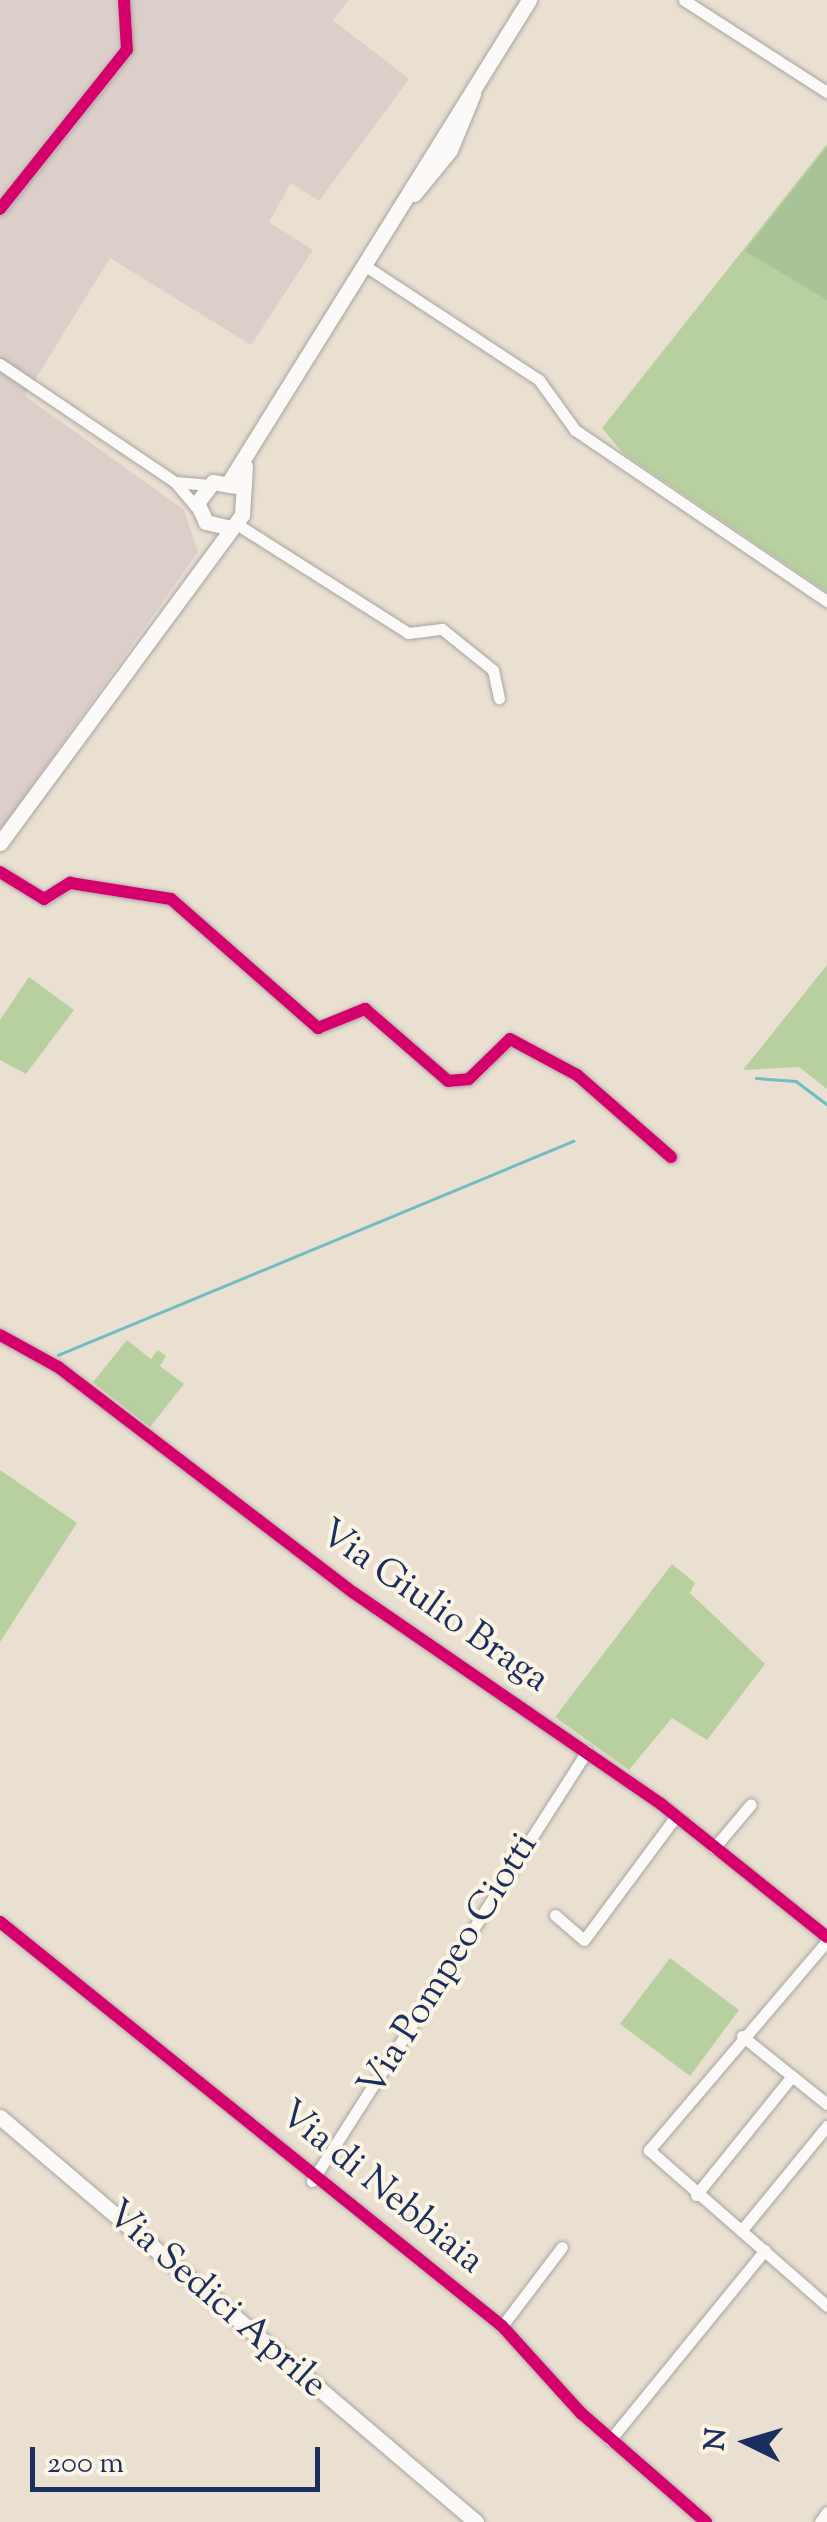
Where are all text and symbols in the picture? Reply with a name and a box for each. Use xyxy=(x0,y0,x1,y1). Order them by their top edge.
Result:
street label: Via Giulio Braga xyxy=(309,1512,557,1704)
street label: Via Pompeo Ciotti xyxy=(351,1826,549,2106)
street label: Via di Nebbiaia xyxy=(268,2093,492,2285)
street label: Via Sedici Aprile xyxy=(95,2193,335,2409)
north arrow xyxy=(697,2392,797,2492)
scale bar xyxy=(35,2427,325,2489)
text: N xyxy=(696,2427,738,2452)
text: 200 m xyxy=(47,2443,124,2486)

